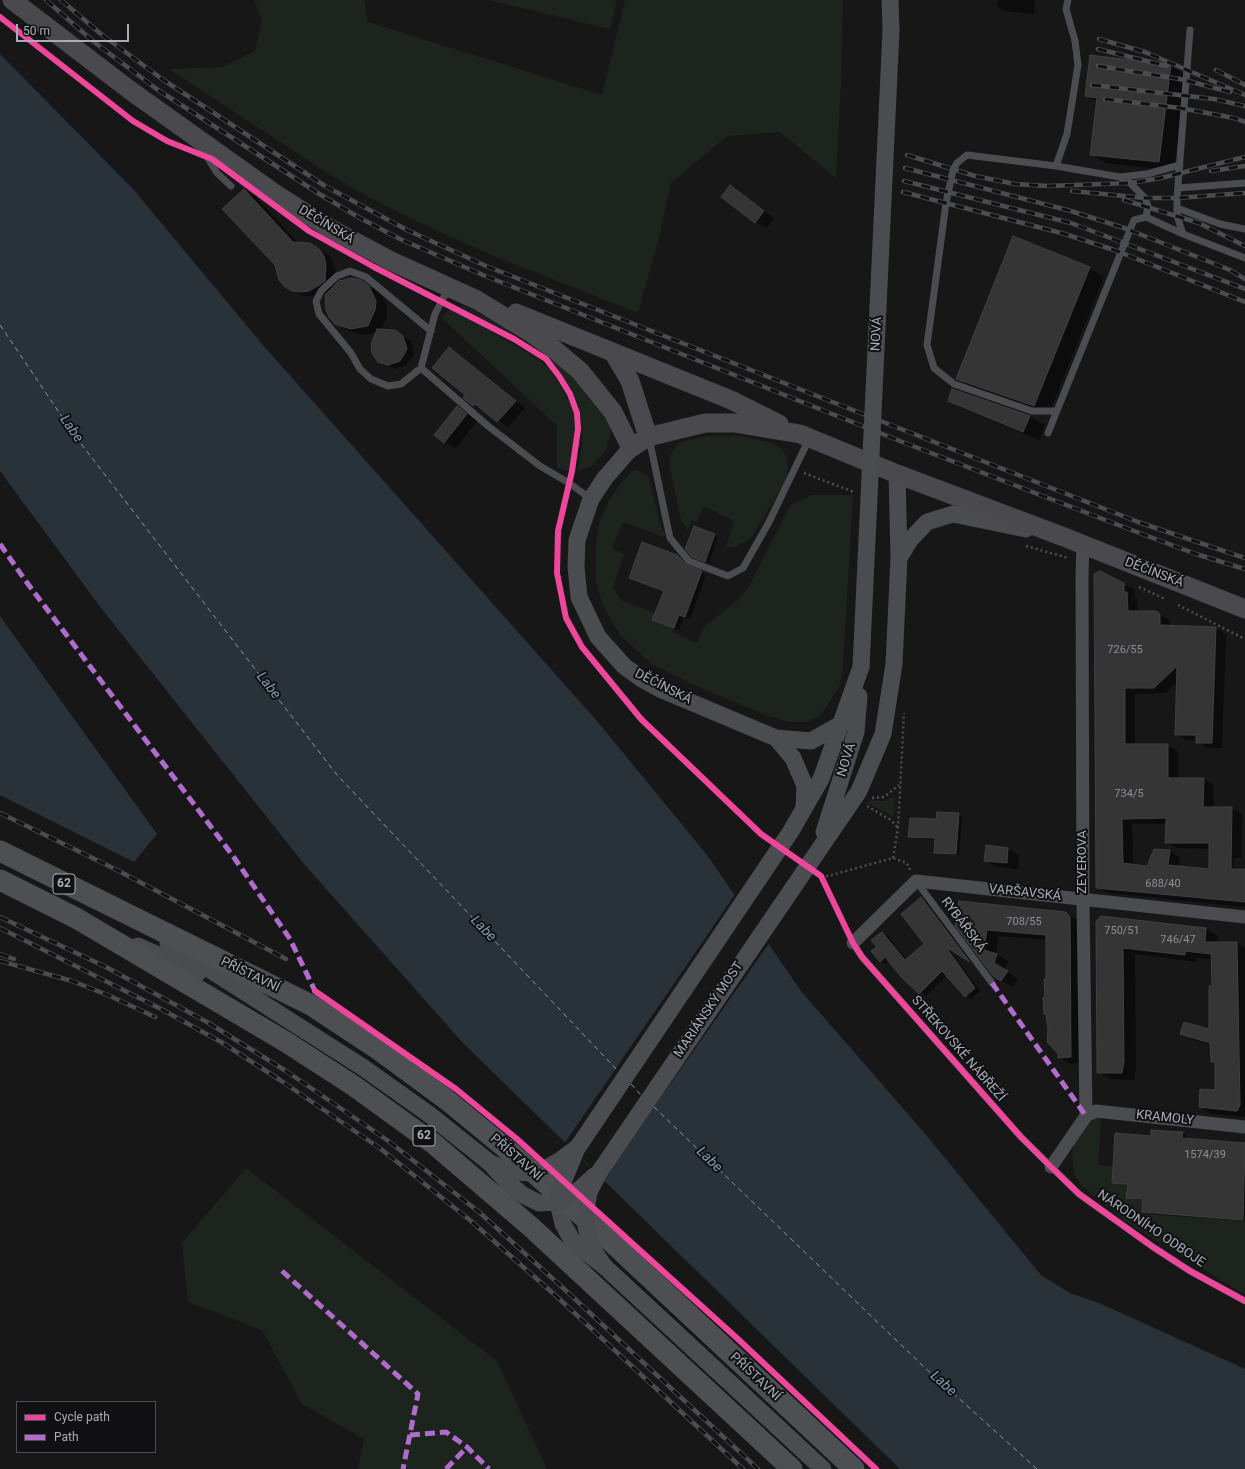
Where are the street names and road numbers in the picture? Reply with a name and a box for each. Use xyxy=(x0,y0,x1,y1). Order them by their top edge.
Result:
street label: DĚČÍNSKÁ xyxy=(296,202,356,248)
street label: NOVÁ xyxy=(868,316,886,352)
street label: DĚČÍNSKÁ xyxy=(1122,555,1186,591)
street label: DĚČÍNSKÁ xyxy=(632,666,694,708)
street label: NOVÁ xyxy=(835,741,859,779)
street label: ZEYEROVA xyxy=(1075,830,1091,894)
road number: 62 xyxy=(53,874,75,894)
street label: VARŠAVSKÁ xyxy=(988,881,1062,905)
street label: RYBÁŘSKÁ xyxy=(937,895,989,955)
street label: PŘÍSTAVNÍ xyxy=(218,954,282,996)
street label: MARIÁNSKÝ MOST xyxy=(671,959,747,1061)
street label: STŘEKOVSKÉ NÁBŘEŽÍ xyxy=(908,993,1008,1105)
street label: KRAMOLY xyxy=(1135,1107,1195,1129)
road number: 62 xyxy=(413,1126,435,1146)
street label: PŘÍSTAVNÍ xyxy=(487,1131,545,1185)
street label: NÁRODNÍHO ODBOJE xyxy=(1094,1187,1208,1271)
street label: PŘÍSTAVNÍ xyxy=(726,1350,784,1404)

